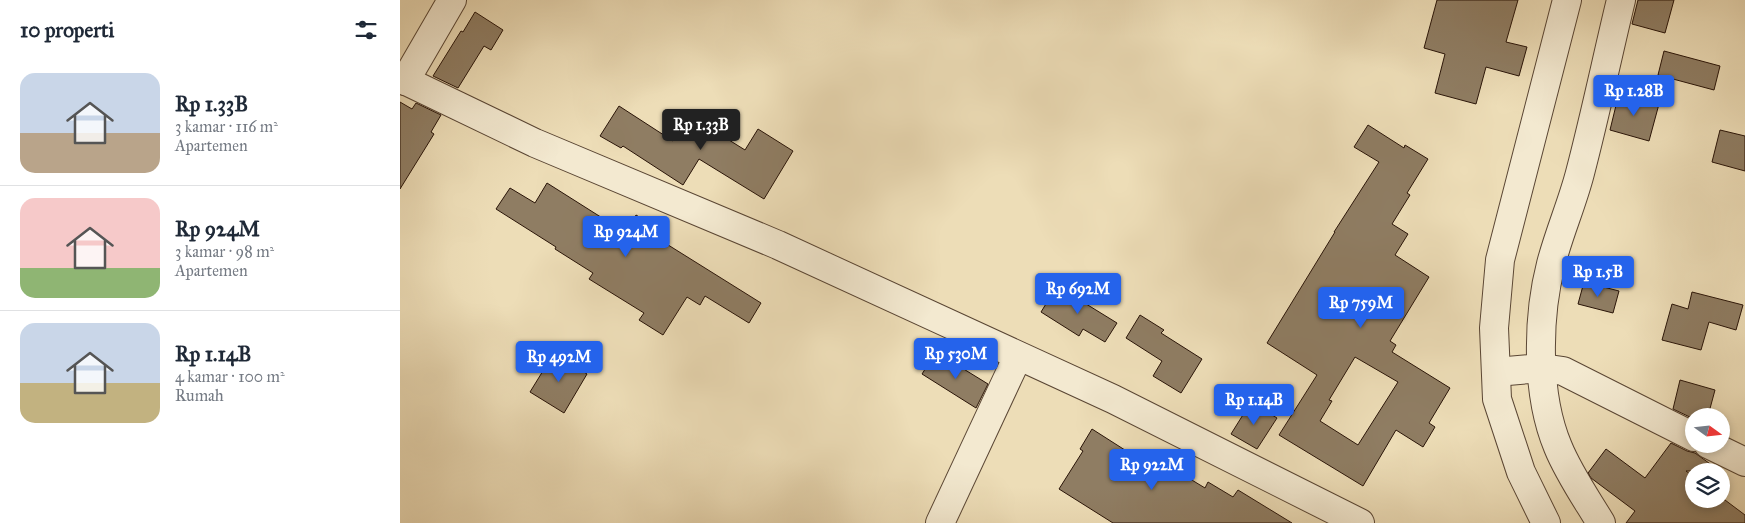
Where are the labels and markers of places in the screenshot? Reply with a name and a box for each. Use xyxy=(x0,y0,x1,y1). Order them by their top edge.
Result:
pin: Rp 1.28B xyxy=(1582,74,1686,117)
pin: Rp 1.33B xyxy=(649,108,753,151)
pin: Rp 924M xyxy=(580,216,672,258)
pin: Rp 1.5B xyxy=(1552,256,1644,298)
pin: Rp 692M xyxy=(1032,272,1124,315)
pin: Rp 759M xyxy=(1315,286,1407,329)
pin: Rp 530M xyxy=(910,338,1002,380)
pin: Rp 492M xyxy=(513,340,605,383)
pin: Rp 1.14B xyxy=(1202,384,1306,426)
pin: Rp 922M xyxy=(1106,448,1198,491)

